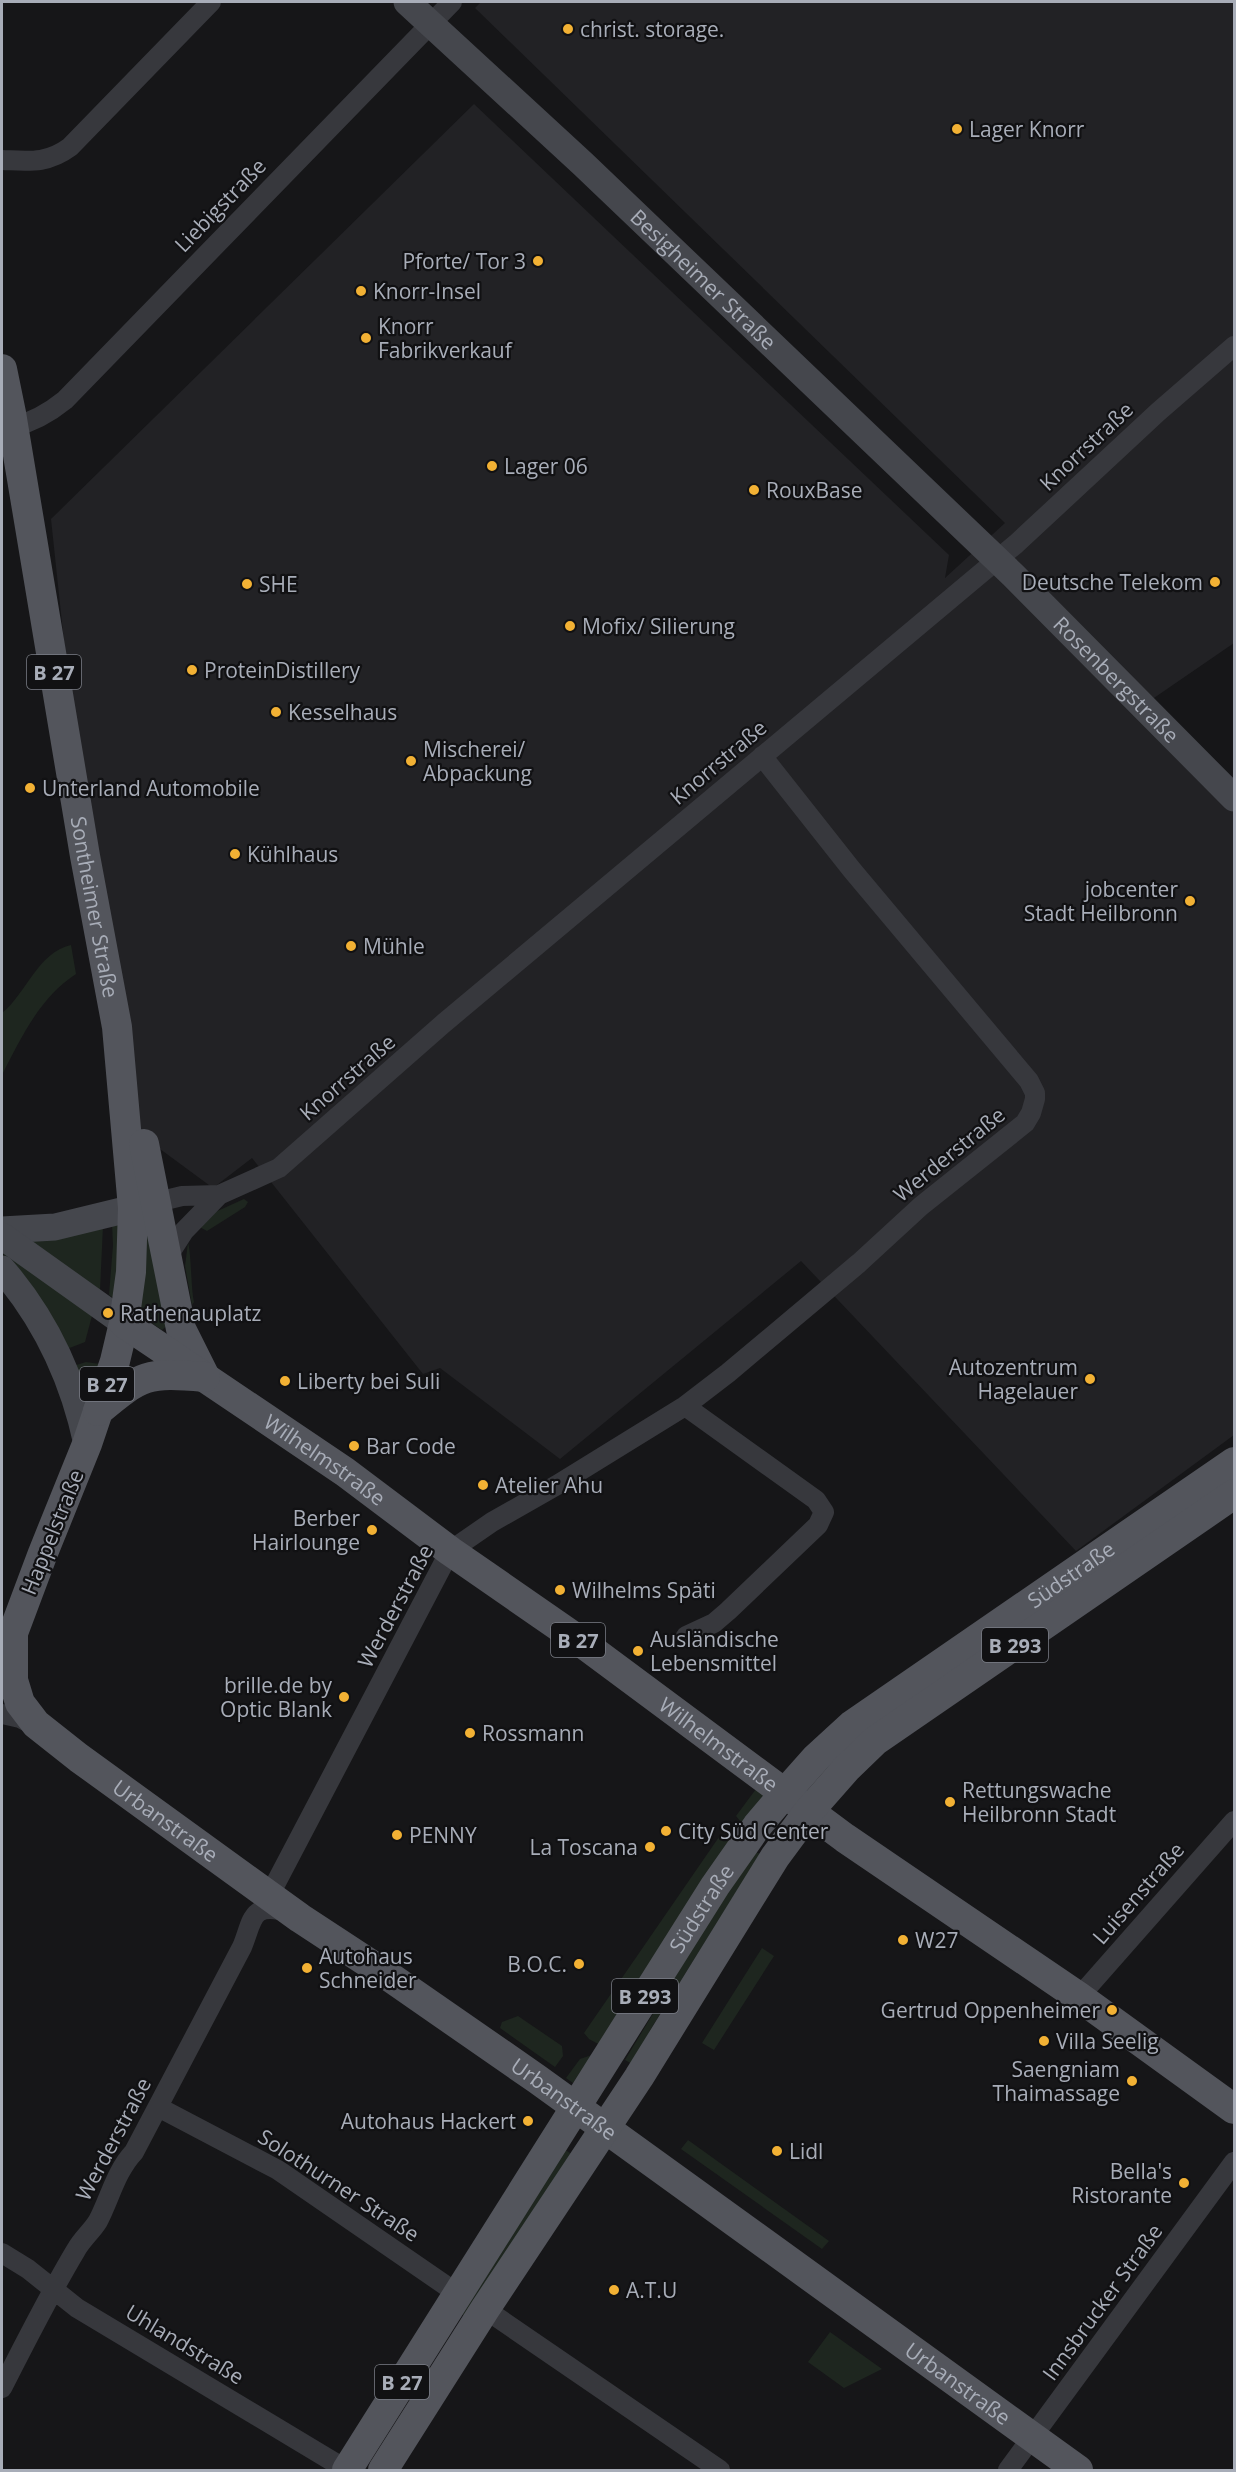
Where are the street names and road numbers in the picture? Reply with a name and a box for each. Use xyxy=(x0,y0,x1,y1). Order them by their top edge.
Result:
street label: Liebigstraße xyxy=(168,152,272,258)
street label: Besigheimer Straße xyxy=(625,203,782,356)
street label: Knorrstraße xyxy=(1033,395,1139,497)
street label: Rosenbergstraße xyxy=(1048,610,1185,749)
road number: B 27 xyxy=(27,655,81,689)
street label: Knorrstraße xyxy=(664,713,772,811)
street label: Sontheimer Straße xyxy=(65,814,125,1000)
street label: Knorrstraße xyxy=(293,1028,401,1126)
street label: Werderstraße xyxy=(887,1100,1011,1208)
road number: B 27 xyxy=(80,1367,134,1401)
street label: Wilhelmstraße xyxy=(259,1408,391,1512)
street label: Happelstraße xyxy=(14,1465,90,1599)
street label: Südstraße xyxy=(1022,1535,1120,1614)
street label: Werderstraße xyxy=(351,1540,439,1672)
road number: B 27 xyxy=(551,1623,605,1657)
road number: B 293 xyxy=(982,1628,1048,1662)
street label: Wilhelmstraße xyxy=(653,1691,784,1798)
street label: Urbanstraße xyxy=(107,1773,224,1868)
street label: Luisenstraße xyxy=(1086,1836,1190,1950)
street label: Südstraße xyxy=(663,1859,740,1958)
road number: B 293 xyxy=(612,1979,678,2013)
street label: Urbanstraße xyxy=(506,2051,623,2146)
street label: Werderstraße xyxy=(69,2073,157,2205)
street label: Solothurner Straße xyxy=(253,2122,425,2248)
street label: Innsbrucker Straße xyxy=(1036,2218,1168,2386)
street label: Uhlandstraße xyxy=(121,2298,249,2390)
street label: Urbanstraße xyxy=(900,2336,1016,2431)
road number: B 27 xyxy=(375,2365,429,2399)

